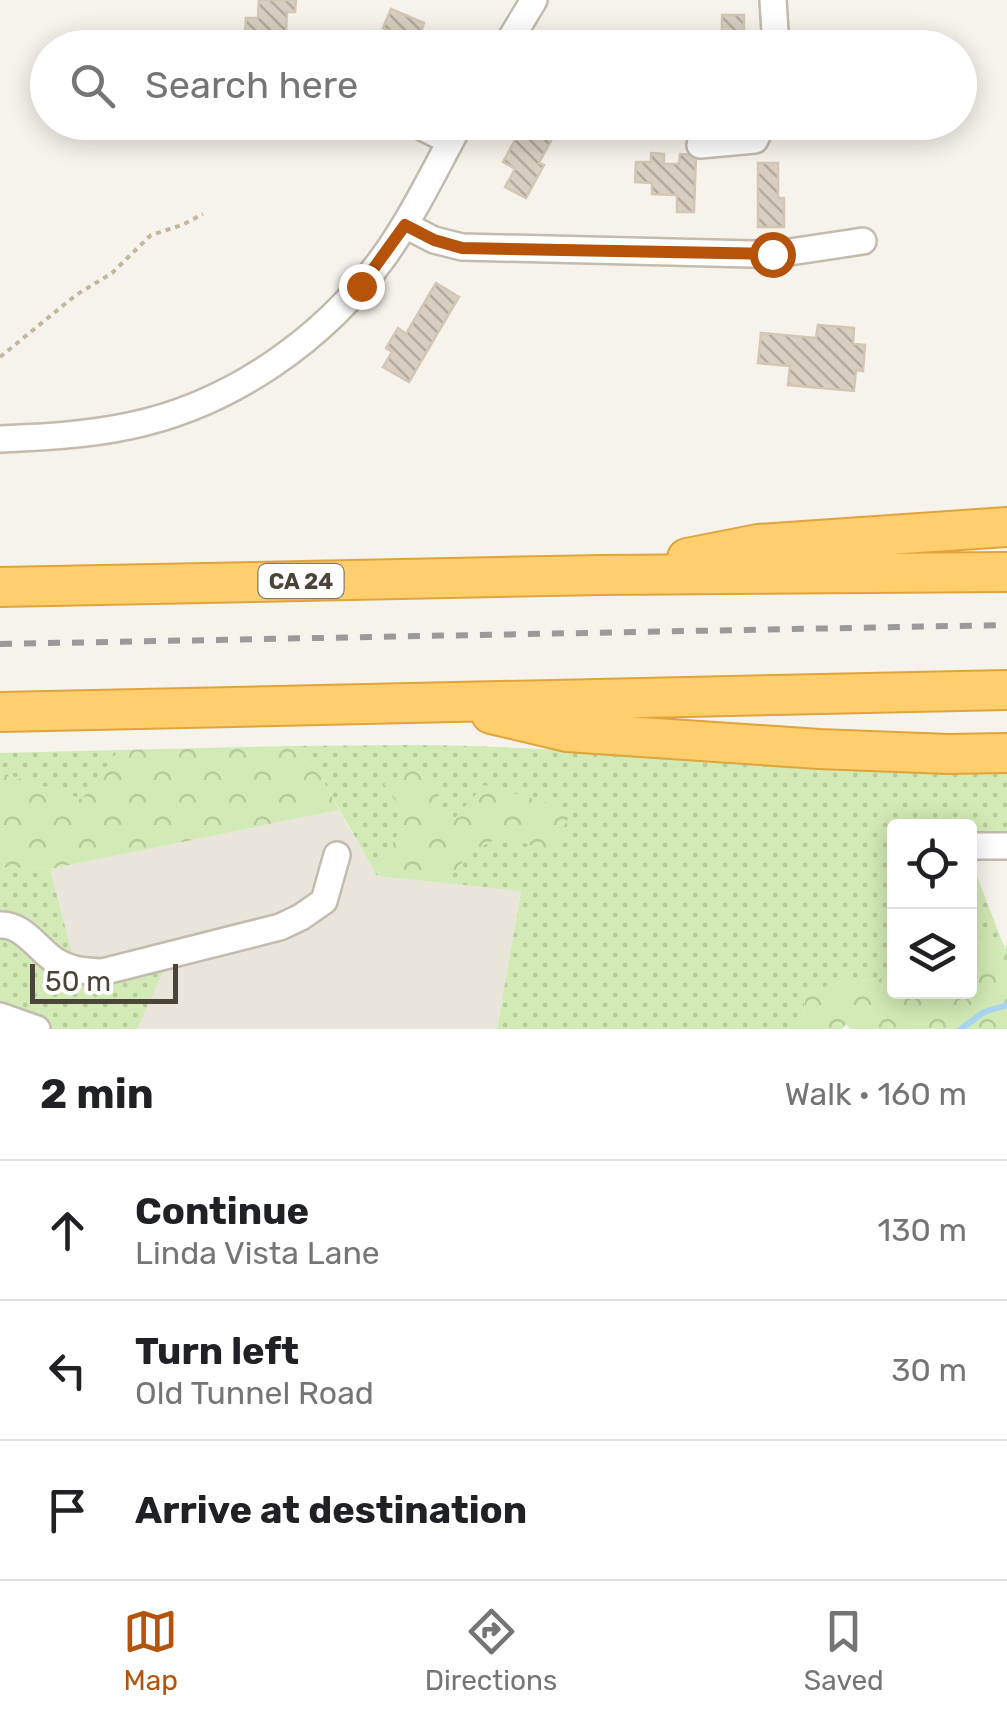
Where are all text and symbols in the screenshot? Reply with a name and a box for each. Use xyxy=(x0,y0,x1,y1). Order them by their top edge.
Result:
search box xyxy=(30,30,977,140)
icon: search xyxy=(65,58,120,113)
text: Search here xyxy=(145,62,358,108)
route start xyxy=(750,232,796,278)
route end xyxy=(339,264,385,310)
road number: CA 24 xyxy=(258,564,344,598)
map controls xyxy=(887,819,977,999)
button: locate xyxy=(887,819,977,909)
button: layers xyxy=(887,909,977,999)
scale bar xyxy=(30,959,178,1004)
text: 50 m xyxy=(45,965,111,998)
text: 2 min xyxy=(40,1069,154,1119)
text: Walk · 160 m xyxy=(785,1075,967,1113)
text: Continue xyxy=(135,1188,309,1234)
icon: ahead xyxy=(40,1203,95,1258)
text: 130 m xyxy=(877,1211,967,1249)
text: Linda Vista Lane xyxy=(135,1234,380,1272)
text: Turn left xyxy=(135,1328,299,1374)
icon: left xyxy=(40,1343,95,1398)
text: 30 m xyxy=(891,1351,967,1389)
text: Old Tunnel Road xyxy=(135,1374,374,1412)
icon: arrive xyxy=(40,1483,95,1538)
text: Arrive at destination xyxy=(135,1487,527,1533)
tab: Map xyxy=(123,1604,178,1697)
tab: Directions xyxy=(425,1604,557,1697)
tab: Saved xyxy=(804,1604,884,1697)

